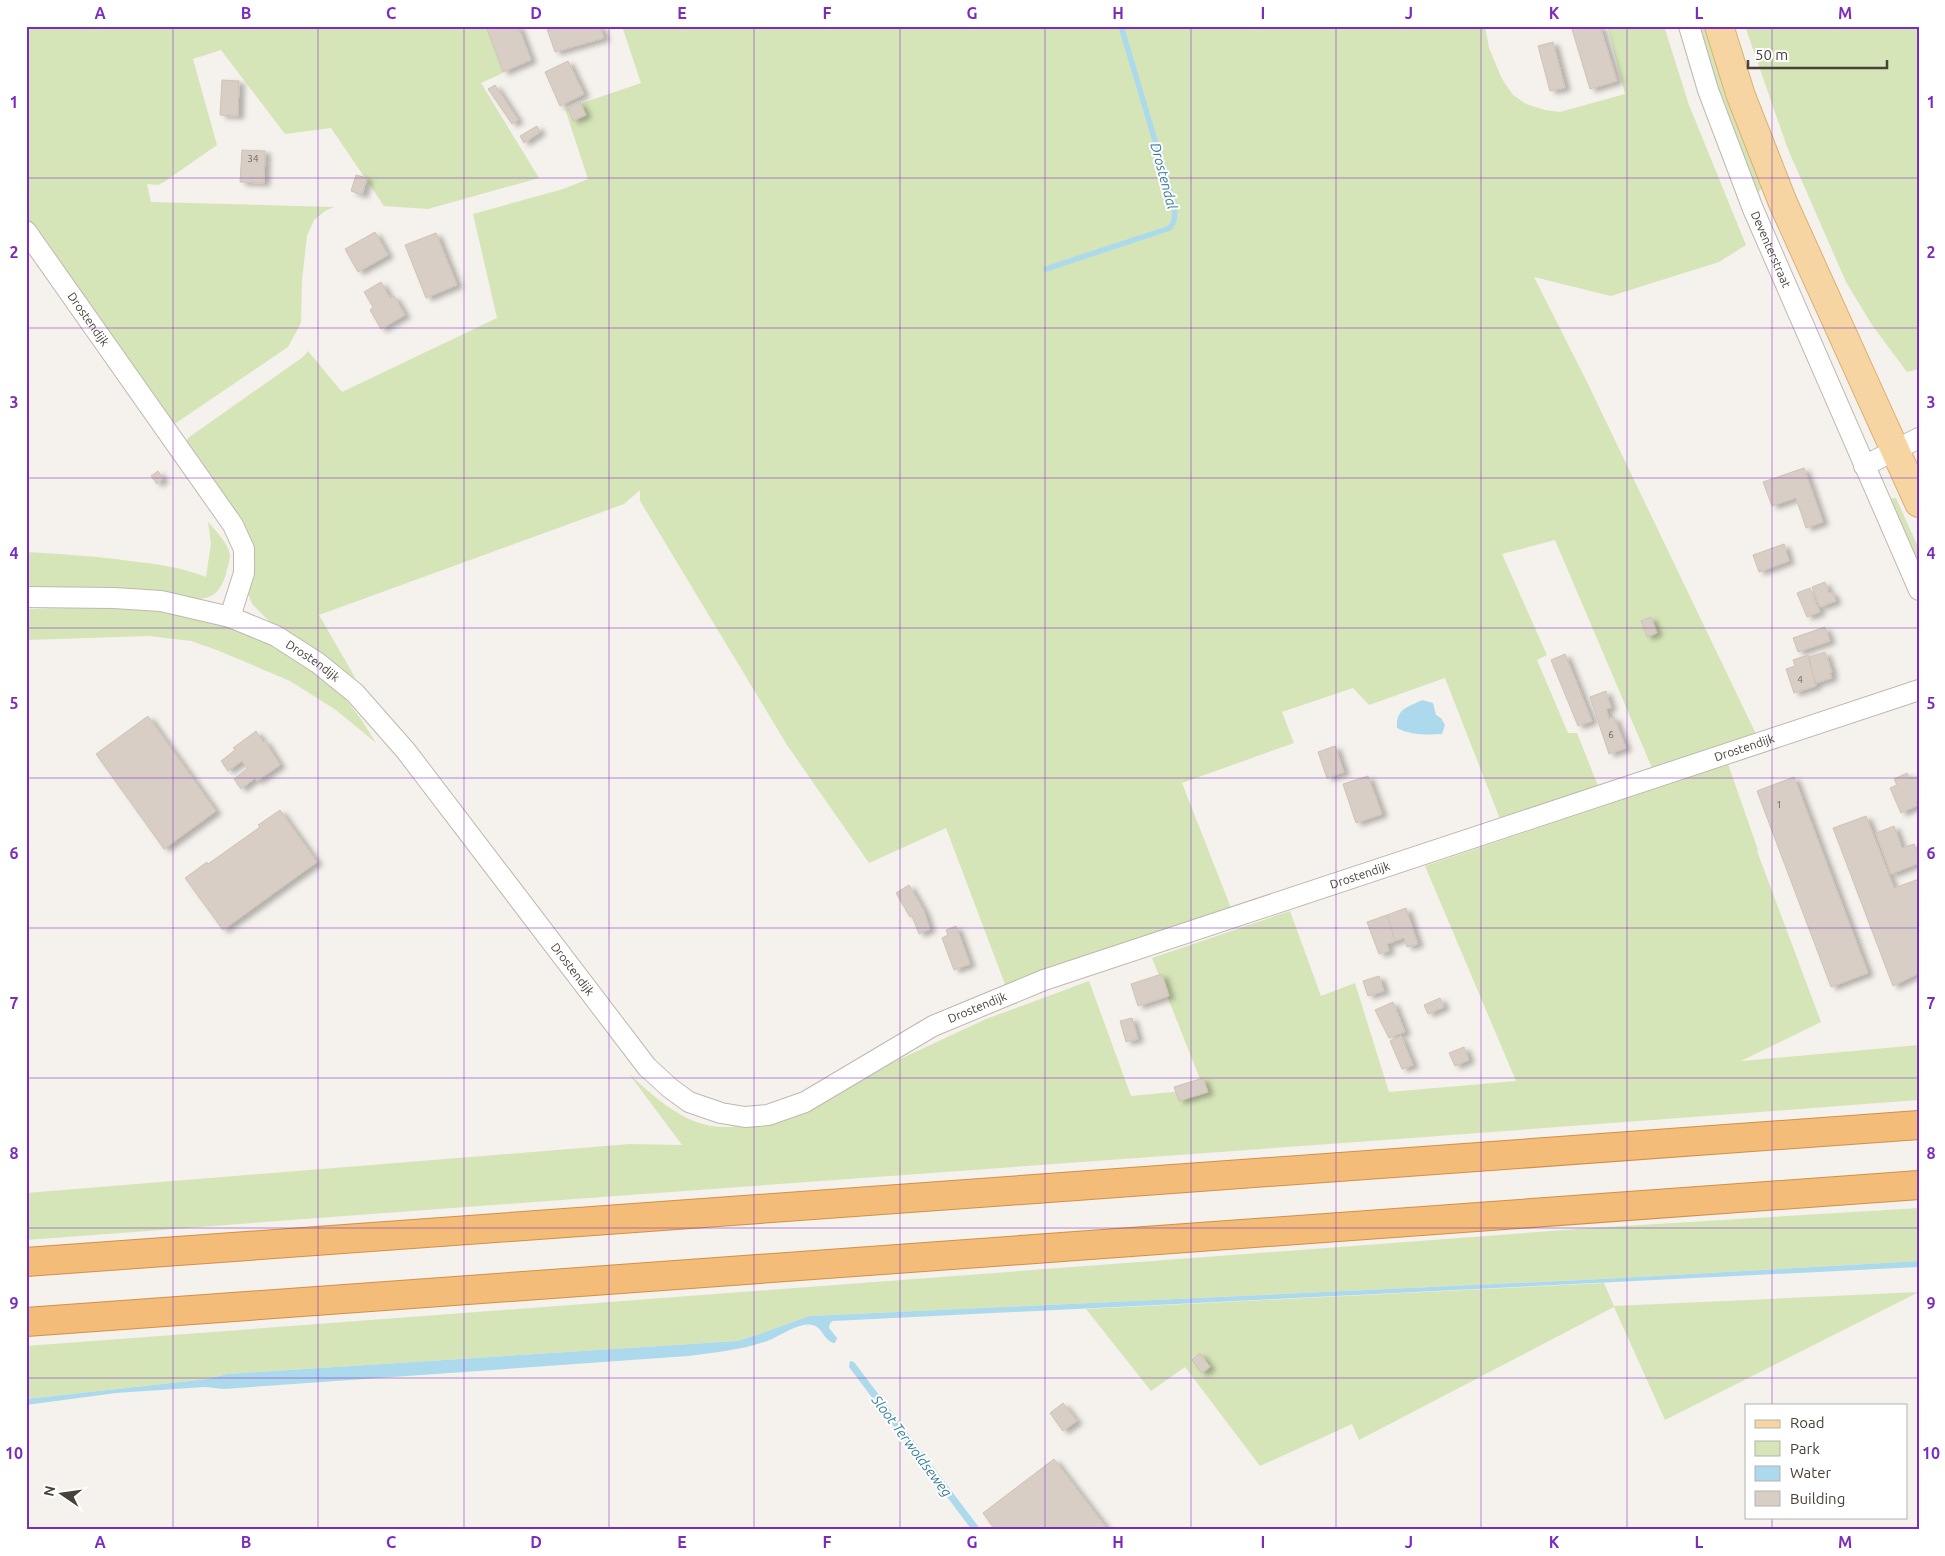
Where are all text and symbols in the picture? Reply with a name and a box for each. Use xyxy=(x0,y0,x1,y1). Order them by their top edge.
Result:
text: A xyxy=(94,4,106,22)
text: B xyxy=(241,4,251,22)
text: C xyxy=(386,4,396,22)
text: D xyxy=(530,4,542,22)
text: E xyxy=(677,4,687,22)
text: F xyxy=(823,4,832,22)
text: G xyxy=(966,4,978,22)
text: H xyxy=(1112,4,1124,22)
text: I xyxy=(1261,4,1265,22)
text: J xyxy=(1405,4,1413,22)
text: K xyxy=(1549,4,1560,22)
text: L xyxy=(1695,4,1704,22)
text: M xyxy=(1838,4,1852,22)
scale bar xyxy=(1748,38,1886,70)
text: 50 m xyxy=(1755,46,1788,63)
text: 1 xyxy=(9,93,19,111)
text: 1 xyxy=(1926,93,1936,111)
water label: Drostendal xyxy=(1147,141,1181,211)
house number: 34 xyxy=(247,153,259,164)
street label: Deventerstraat xyxy=(1749,209,1793,290)
text: 2 xyxy=(9,243,19,261)
text: 2 xyxy=(1926,243,1936,261)
street label: Drostendijk xyxy=(65,290,112,348)
text: 3 xyxy=(9,393,19,411)
text: 3 xyxy=(1926,393,1936,411)
text: 4 xyxy=(9,544,19,562)
text: 4 xyxy=(1926,544,1936,562)
street label: Drostendijk xyxy=(284,637,342,684)
house number: 4 xyxy=(1797,674,1803,685)
text: 5 xyxy=(9,694,19,712)
text: 5 xyxy=(1926,694,1936,712)
house number: 6 xyxy=(1608,729,1614,740)
street label: Drostendijk xyxy=(1713,731,1776,763)
house number: 1 xyxy=(1776,799,1782,810)
text: 6 xyxy=(9,844,19,862)
text: 6 xyxy=(1926,844,1936,862)
street label: Drostendijk xyxy=(1328,859,1391,891)
street label: Drostendijk xyxy=(549,940,597,998)
street label: Drostendijk xyxy=(946,989,1008,1025)
text: 7 xyxy=(9,994,19,1012)
text: 7 xyxy=(1926,994,1936,1012)
text: 8 xyxy=(9,1144,19,1162)
text: 8 xyxy=(1926,1144,1936,1162)
text: 9 xyxy=(9,1294,19,1312)
text: 9 xyxy=(1926,1294,1936,1312)
water label: Sloot Terwoldseweg xyxy=(868,1391,956,1500)
legend xyxy=(1745,1404,1908,1518)
text: Road xyxy=(1790,1414,1825,1431)
text: Park xyxy=(1790,1440,1820,1457)
text: 10 xyxy=(5,1444,23,1462)
text: 10 xyxy=(1922,1444,1940,1462)
text: Water xyxy=(1790,1464,1831,1481)
north arrow xyxy=(38,1468,88,1518)
text: N xyxy=(40,1484,58,1498)
text: Building xyxy=(1790,1490,1845,1507)
text: A xyxy=(94,1533,106,1551)
text: B xyxy=(241,1533,251,1551)
text: C xyxy=(386,1533,396,1551)
text: D xyxy=(530,1533,542,1551)
text: E xyxy=(677,1533,687,1551)
text: F xyxy=(823,1533,832,1551)
text: G xyxy=(966,1533,978,1551)
text: H xyxy=(1112,1533,1124,1551)
text: I xyxy=(1261,1533,1265,1551)
text: J xyxy=(1405,1533,1413,1551)
text: K xyxy=(1549,1533,1560,1551)
text: L xyxy=(1695,1533,1704,1551)
text: M xyxy=(1838,1533,1852,1551)

